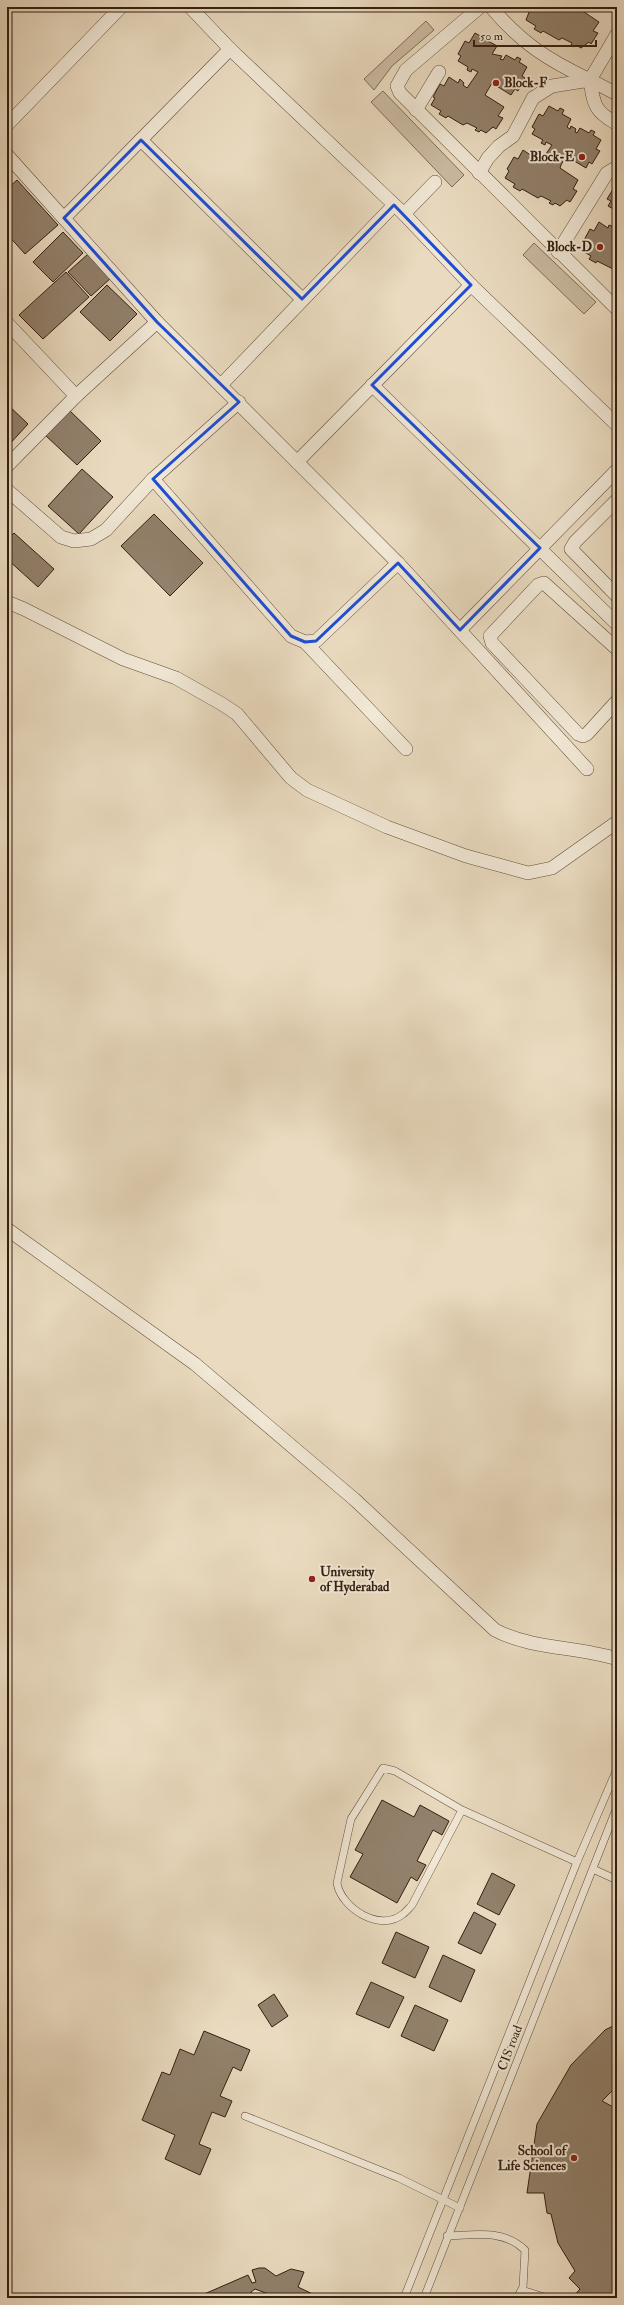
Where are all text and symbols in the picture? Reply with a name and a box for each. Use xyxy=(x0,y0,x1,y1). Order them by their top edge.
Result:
scale bar xyxy=(474,22,596,48)
text: 50 m xyxy=(480,29,504,44)
place label: Block-F xyxy=(504,75,548,91)
marker: Block-F xyxy=(491,78,501,88)
place label: Block-E xyxy=(530,149,575,165)
marker: Block-E xyxy=(577,152,587,162)
place label: Block-D xyxy=(546,239,592,255)
marker: Block-D xyxy=(595,242,605,252)
place label: University of Hyderabad xyxy=(320,1564,390,1596)
marker: University of Hyderabad xyxy=(307,1574,317,1584)
street label: CIS road xyxy=(494,2022,526,2073)
place label: School of Life Sciences xyxy=(498,2143,569,2174)
marker: School of Life Sciences xyxy=(569,2153,579,2163)

